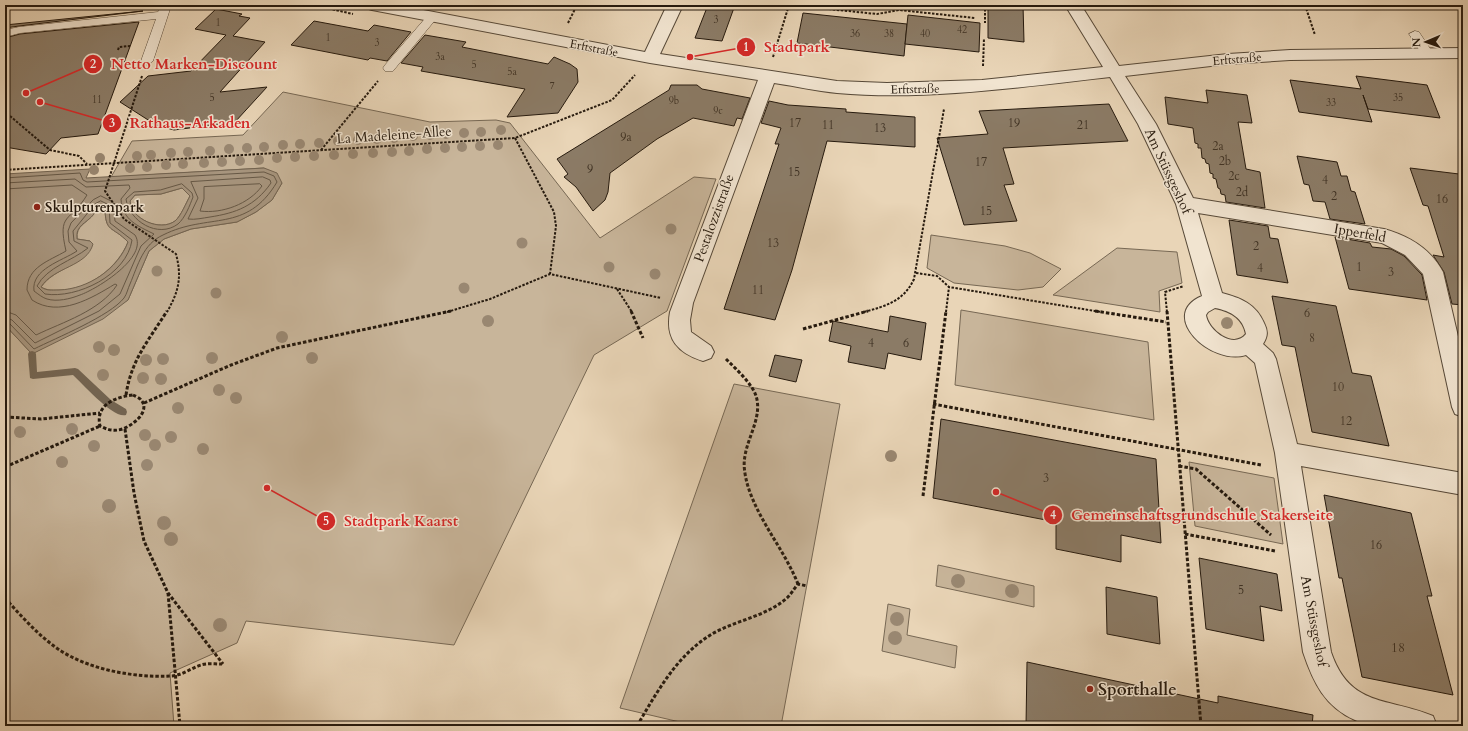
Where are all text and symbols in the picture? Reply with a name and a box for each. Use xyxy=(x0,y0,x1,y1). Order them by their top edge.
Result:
house number: 3 xyxy=(713,13,719,27)
house number: 1 xyxy=(215,16,221,30)
north arrow xyxy=(1406,22,1446,62)
house number: 42 xyxy=(957,23,967,37)
house number: 36 xyxy=(850,27,860,41)
house number: 38 xyxy=(884,27,894,41)
house number: 40 xyxy=(920,27,930,41)
house number: 1 xyxy=(325,31,331,45)
callout: Stadtpark xyxy=(736,34,837,61)
street label: Erftstraße xyxy=(568,35,620,61)
house number: 3 xyxy=(374,36,380,50)
text: Stadtpark xyxy=(764,37,831,57)
text: N xyxy=(1409,37,1424,47)
text: 1 xyxy=(743,39,749,55)
street label: Erftstraße xyxy=(1212,49,1262,69)
callout: Netto Marken-Discount xyxy=(83,50,285,77)
house number: 3a xyxy=(435,50,445,64)
text: Netto Marken-Discount xyxy=(111,54,278,74)
text: 2 xyxy=(90,56,96,72)
house number: 5 xyxy=(471,58,477,72)
house number: 5a xyxy=(507,65,517,79)
house number: 7 xyxy=(549,79,555,93)
street label: Erftstraße xyxy=(890,81,940,97)
house number: 5 xyxy=(209,91,215,105)
house number: 35 xyxy=(1393,91,1403,105)
house number: 11 xyxy=(92,93,102,107)
house number: 9b xyxy=(669,94,679,108)
house number: 33 xyxy=(1326,96,1336,110)
house number: 9c xyxy=(713,104,723,118)
callout: Rathaus-Arkaden xyxy=(102,109,259,136)
text: Rathaus-Arkaden xyxy=(130,113,251,133)
text: 3 xyxy=(109,115,115,131)
house number: 17 xyxy=(789,115,801,131)
house number: 19 xyxy=(1008,115,1020,131)
house number: 11 xyxy=(822,117,834,133)
house number: 21 xyxy=(1077,117,1089,133)
house number: 13 xyxy=(874,120,886,136)
street label: La Madeleine-Allee xyxy=(336,121,452,149)
street label: Am Stüssgeshof xyxy=(1140,125,1197,219)
house number: 9a xyxy=(620,129,632,145)
house number: 2a xyxy=(1212,138,1224,154)
house number: 2b xyxy=(1219,153,1231,169)
house number: 17 xyxy=(975,154,987,170)
house number: 9 xyxy=(587,161,593,177)
house number: 15 xyxy=(788,164,800,180)
house number: 2c xyxy=(1228,168,1240,184)
street label: Pestalozzistraße xyxy=(689,171,739,265)
house number: 4 xyxy=(1322,172,1328,188)
house number: 2d xyxy=(1236,184,1249,200)
house number: 2 xyxy=(1331,188,1337,204)
house number: 16 xyxy=(1436,191,1448,207)
place label: Skulpturenpark xyxy=(45,198,145,217)
marker: Skulpturenpark xyxy=(32,202,42,212)
house number: 15 xyxy=(980,203,992,219)
street label: Ipperfeld xyxy=(1332,219,1388,247)
house number: 13 xyxy=(767,235,779,251)
house number: 2 xyxy=(1253,238,1259,254)
house number: 1 xyxy=(1356,259,1362,275)
house number: 4 xyxy=(1257,260,1263,276)
house number: 3 xyxy=(1388,264,1394,280)
house number: 11 xyxy=(752,282,764,298)
house number: 6 xyxy=(1304,305,1310,321)
house number: 8 xyxy=(1309,330,1315,346)
house number: 4 xyxy=(868,335,874,351)
house number: 6 xyxy=(903,335,909,351)
house number: 10 xyxy=(1332,379,1344,395)
house number: 12 xyxy=(1340,413,1352,429)
house number: 3 xyxy=(1043,470,1049,486)
callout: Gemeinschaftsgrundschule Stakerseite xyxy=(1043,501,1341,528)
text: Gemeinschaftsgrundschule Stakerseite xyxy=(1071,505,1333,525)
callout: Stadtpark Kaarst xyxy=(316,507,466,534)
text: 4 xyxy=(1050,507,1056,523)
text: Stadtpark Kaarst xyxy=(344,511,459,531)
text: 5 xyxy=(323,513,329,529)
house number: 16 xyxy=(1370,537,1382,553)
street label: Am Stüssgeshof xyxy=(1296,574,1333,671)
house number: 5 xyxy=(1238,582,1244,598)
house number: 18 xyxy=(1391,638,1405,657)
place label: Sporthalle xyxy=(1098,678,1177,701)
marker: Sporthalle xyxy=(1085,684,1095,694)

